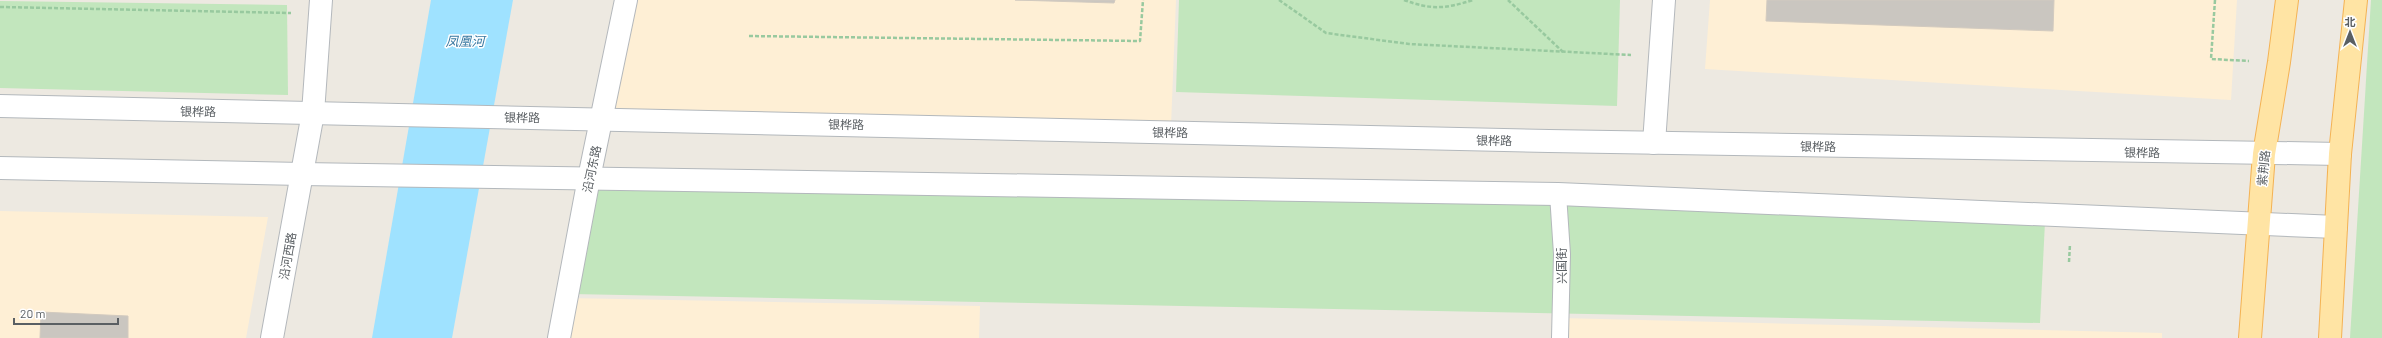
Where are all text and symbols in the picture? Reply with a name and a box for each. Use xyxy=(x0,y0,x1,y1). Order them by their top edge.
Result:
north arrow xyxy=(2330,12,2370,52)
text: 北 xyxy=(2345,15,2356,28)
water label: 凤凰河 xyxy=(445,33,487,49)
street label: 银桦路 xyxy=(180,104,216,118)
street label: 银桦路 xyxy=(504,110,540,124)
street label: 银桦路 xyxy=(828,117,864,131)
street label: 银桦路 xyxy=(1152,125,1188,139)
street label: 银桦路 xyxy=(1476,133,1512,147)
street label: 银桦路 xyxy=(1800,139,1836,153)
street label: 沿河东路 xyxy=(579,144,603,194)
street label: 银桦路 xyxy=(2124,145,2160,159)
street label: 紫荆路 xyxy=(2254,149,2272,187)
street label: 沿河西路 xyxy=(276,231,298,281)
street label: 兴国街 xyxy=(1554,248,1568,284)
scale bar xyxy=(14,300,118,326)
text: 20 m xyxy=(20,306,46,320)

